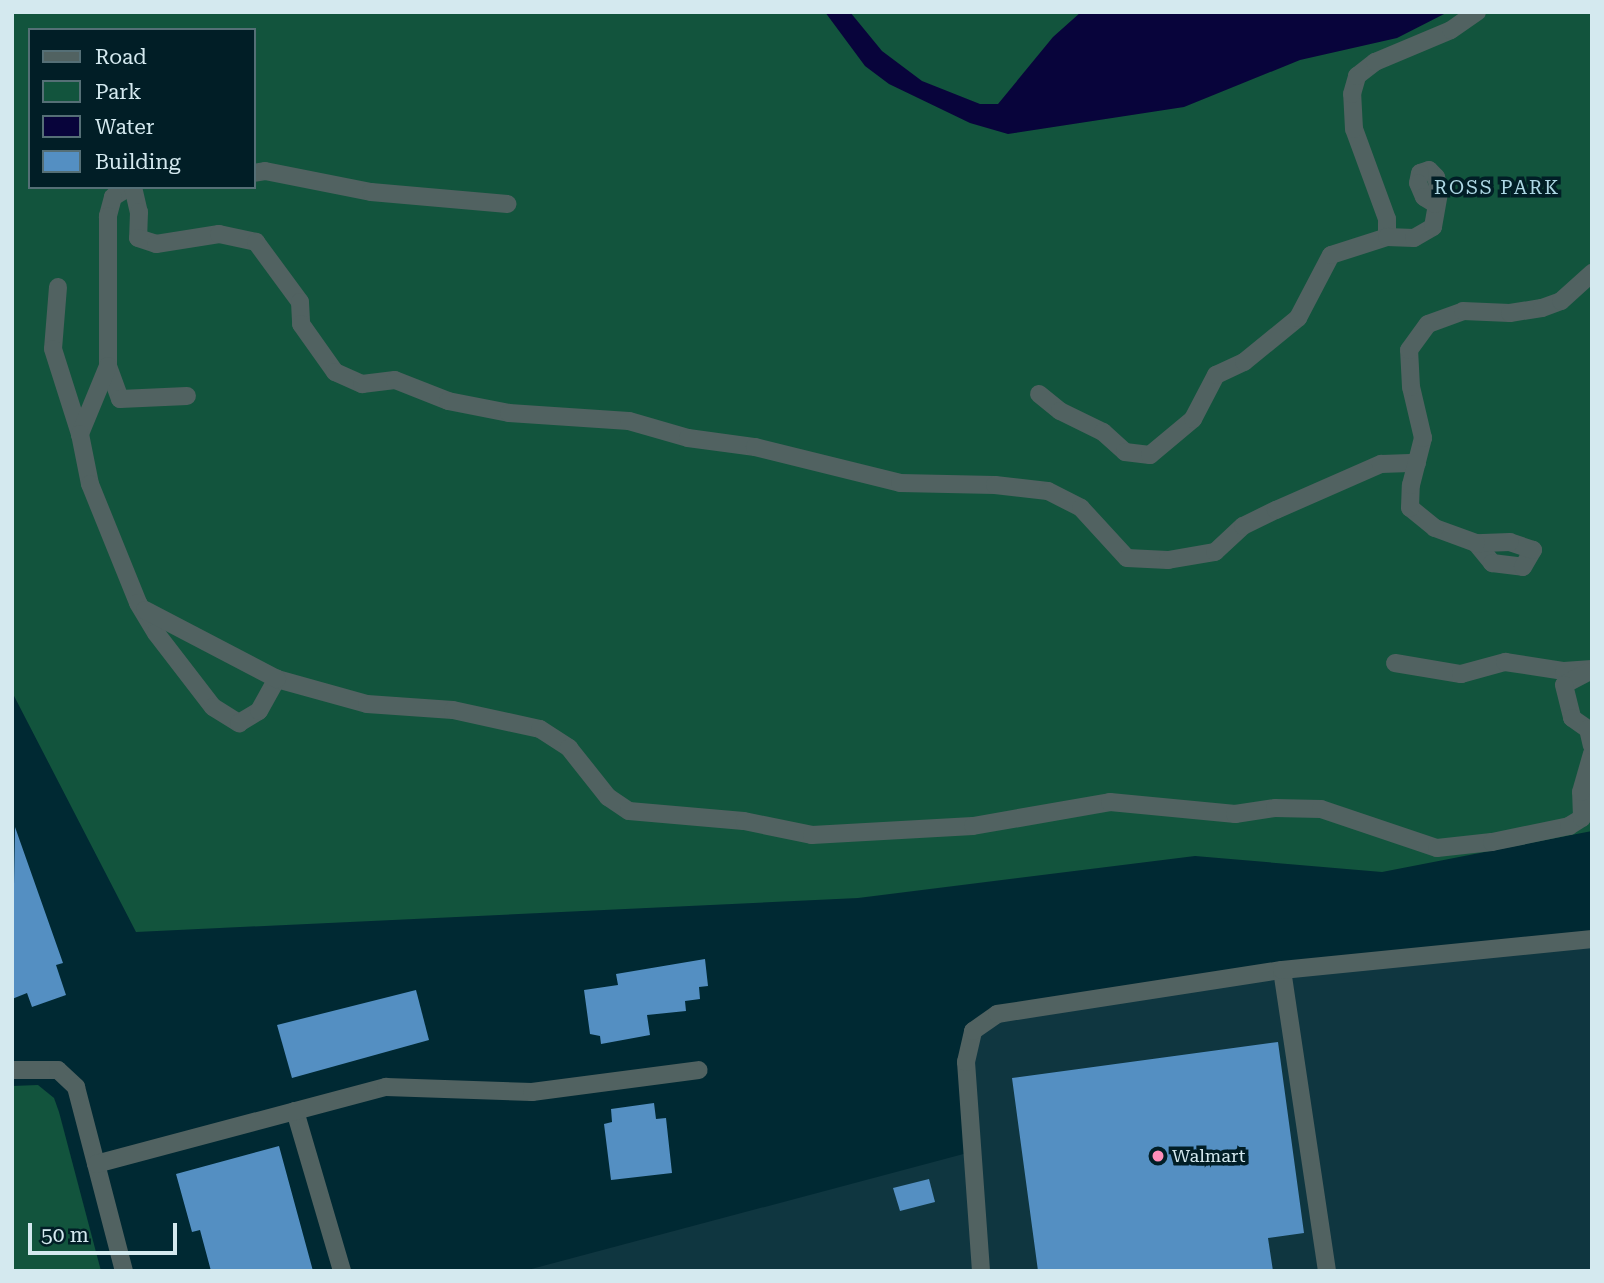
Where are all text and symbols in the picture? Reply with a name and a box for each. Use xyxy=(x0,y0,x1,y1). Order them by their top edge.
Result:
legend xyxy=(28,28,256,189)
text: Road xyxy=(95,45,147,69)
text: Park xyxy=(95,80,141,104)
text: Water xyxy=(95,115,154,139)
text: Building xyxy=(95,150,181,174)
district label: ROSS PARK xyxy=(1435,177,1559,199)
place label: Walmart xyxy=(1172,1145,1245,1167)
marker: Walmart xyxy=(1150,1148,1166,1164)
scale bar xyxy=(32,1210,180,1254)
text: 50 m xyxy=(41,1223,89,1247)

